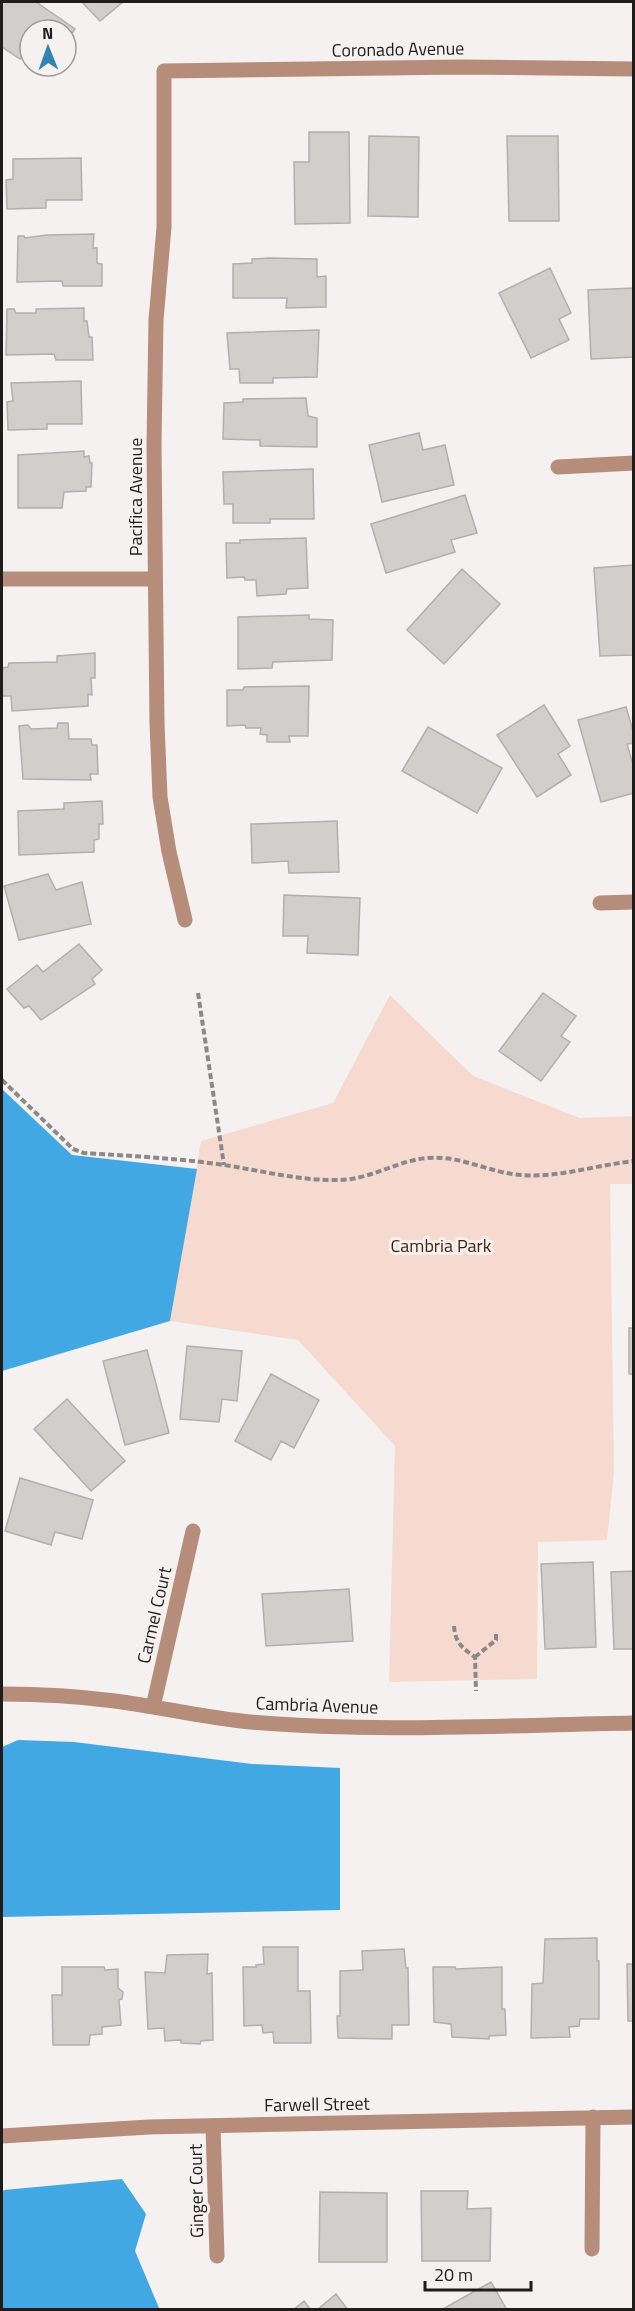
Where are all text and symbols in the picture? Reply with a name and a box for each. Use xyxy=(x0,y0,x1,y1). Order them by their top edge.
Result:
north arrow xyxy=(18,18,78,78)
text: N xyxy=(42,21,53,45)
street label: Coronado Avenue xyxy=(331,34,465,64)
street label: Pacifica Avenue xyxy=(122,438,149,556)
park label: Cambria Park xyxy=(391,1232,492,1259)
street label: Carmel Court xyxy=(130,1563,178,1666)
street label: Cambria Avenue xyxy=(255,1689,379,1721)
street label: Farwell Street xyxy=(264,2090,371,2118)
street label: Ginger Court xyxy=(182,2143,210,2238)
scale bar xyxy=(425,2254,532,2292)
text: 20 m xyxy=(434,2261,473,2288)

